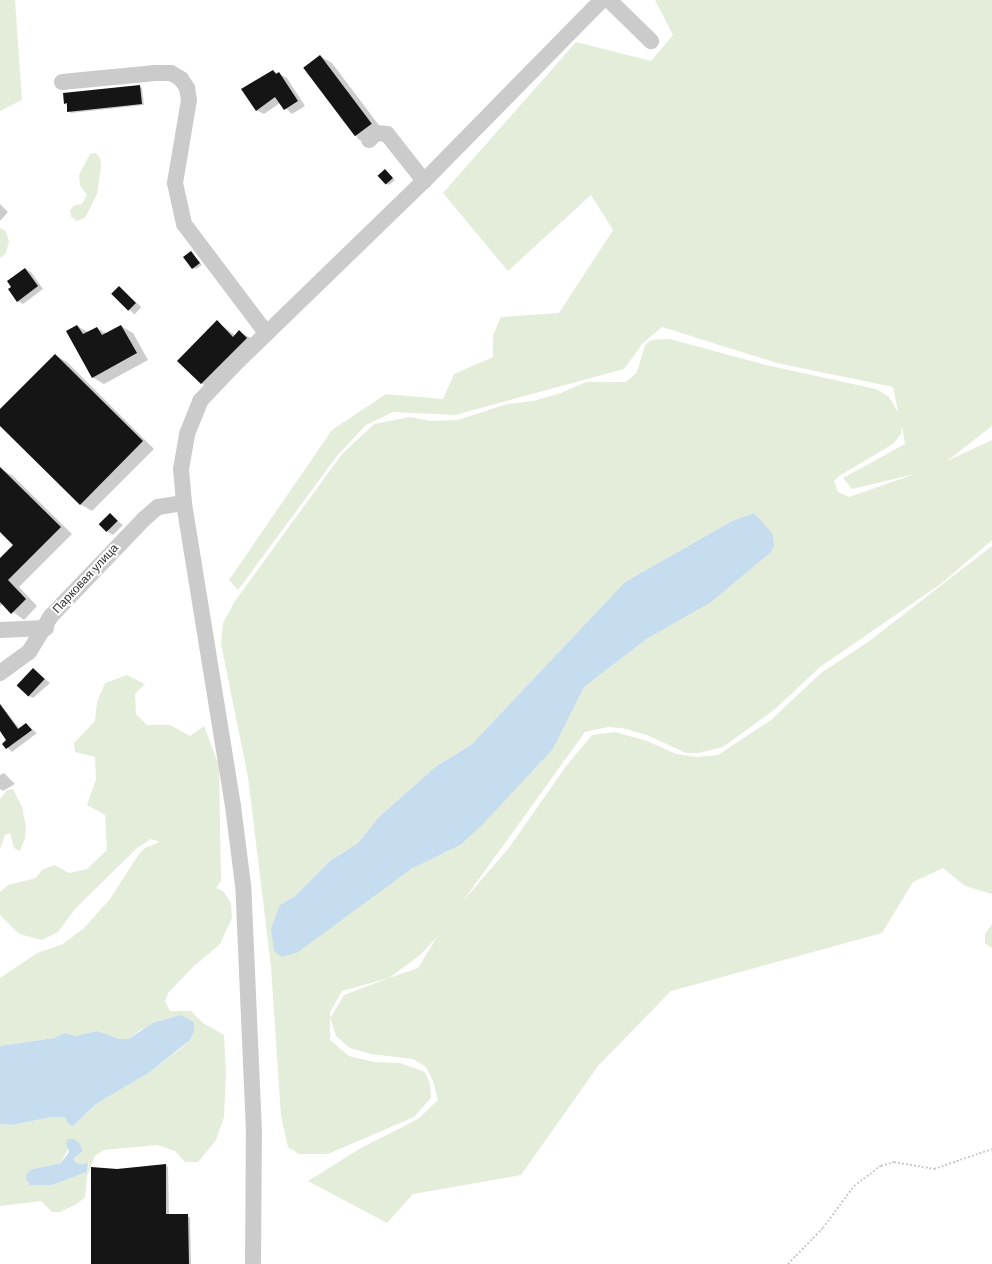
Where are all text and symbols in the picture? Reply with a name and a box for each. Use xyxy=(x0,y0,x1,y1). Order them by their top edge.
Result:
street label: Парковая улица xyxy=(50,541,122,617)

